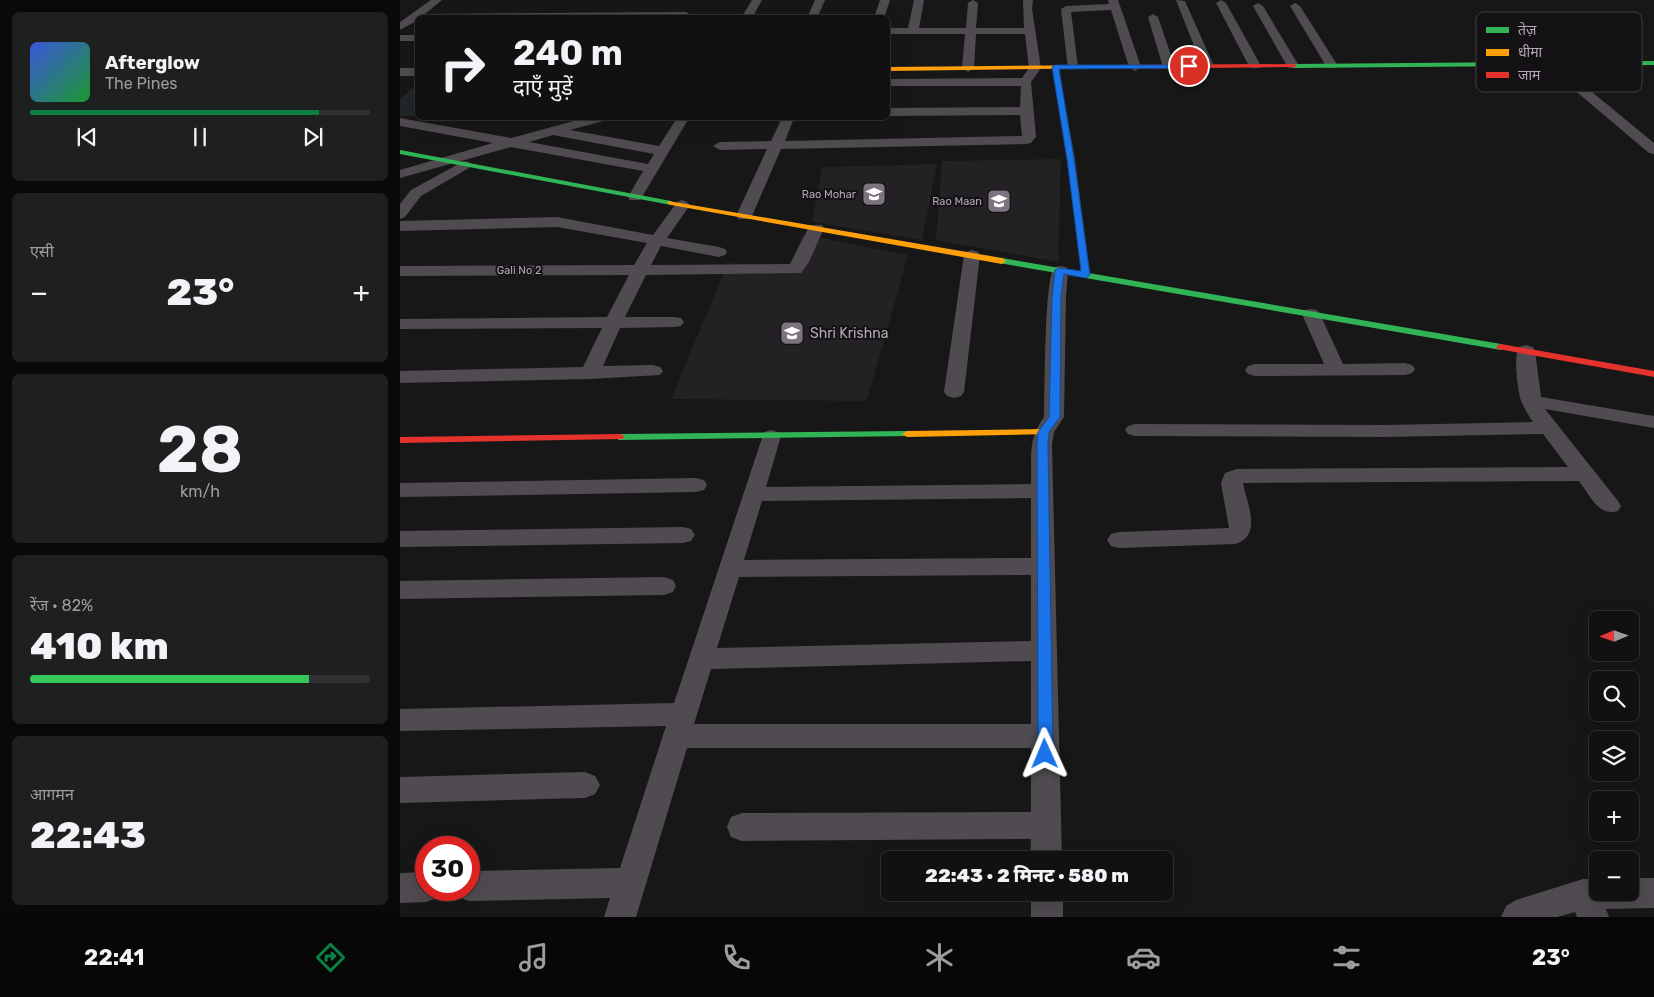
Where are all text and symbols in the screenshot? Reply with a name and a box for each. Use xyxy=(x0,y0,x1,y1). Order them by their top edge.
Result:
legend xyxy=(1476,12,1642,92)
text: तेज़ xyxy=(1518,21,1537,39)
text: 240 m xyxy=(513,32,623,74)
icon: right xyxy=(430,35,495,100)
text: धीमा xyxy=(1518,44,1543,61)
pin xyxy=(1168,45,1210,87)
text: Afterglow xyxy=(105,51,200,74)
icon: arrive xyxy=(1175,52,1203,80)
text: जाम xyxy=(1518,67,1541,84)
text: The Pines xyxy=(105,74,178,93)
text: दाएँ मुड़ें xyxy=(513,74,573,101)
icon: previous xyxy=(73,123,101,151)
icon: pause xyxy=(186,123,214,151)
icon: next xyxy=(299,123,327,151)
school or university icon: Rao Mohar xyxy=(861,181,887,207)
place label: Rao Mohar xyxy=(802,188,857,201)
school or university icon: Rao Maan xyxy=(986,188,1012,214)
place label: Rao Maan xyxy=(932,195,982,208)
text: एसी xyxy=(30,242,54,261)
street label: Gali No 2 xyxy=(497,264,541,277)
text: 23° xyxy=(167,269,234,315)
text: − xyxy=(30,276,48,309)
text: + xyxy=(353,276,370,309)
school or university icon: Shri Krishna xyxy=(779,320,805,346)
place label: Shri Krishna xyxy=(810,325,888,342)
text: 28 xyxy=(157,411,243,488)
text: km/h xyxy=(180,482,220,501)
text: रेंज · 82% xyxy=(30,596,93,615)
north arrow xyxy=(1589,611,1639,661)
map controls xyxy=(1589,611,1639,901)
text: 410 km xyxy=(30,623,169,669)
button: search xyxy=(1589,671,1639,721)
position arrow xyxy=(1018,727,1070,779)
button: layers xyxy=(1589,731,1639,781)
text: आगमन xyxy=(30,785,74,804)
button: + xyxy=(1589,791,1639,841)
text: 22:43 xyxy=(30,812,146,858)
speed limit sign: 30 xyxy=(415,836,480,901)
button: − xyxy=(1589,851,1639,901)
text: 22:43 · 2 मिनट · 580 m xyxy=(925,864,1129,887)
icon: directions xyxy=(313,940,348,975)
icon: music xyxy=(516,940,551,975)
icon: phone xyxy=(719,940,754,975)
icon: climate xyxy=(922,940,957,975)
icon: car xyxy=(1126,940,1161,975)
icon: filters xyxy=(1329,940,1364,975)
text: 22:41 xyxy=(84,944,145,971)
text: 23° xyxy=(1532,944,1570,971)

